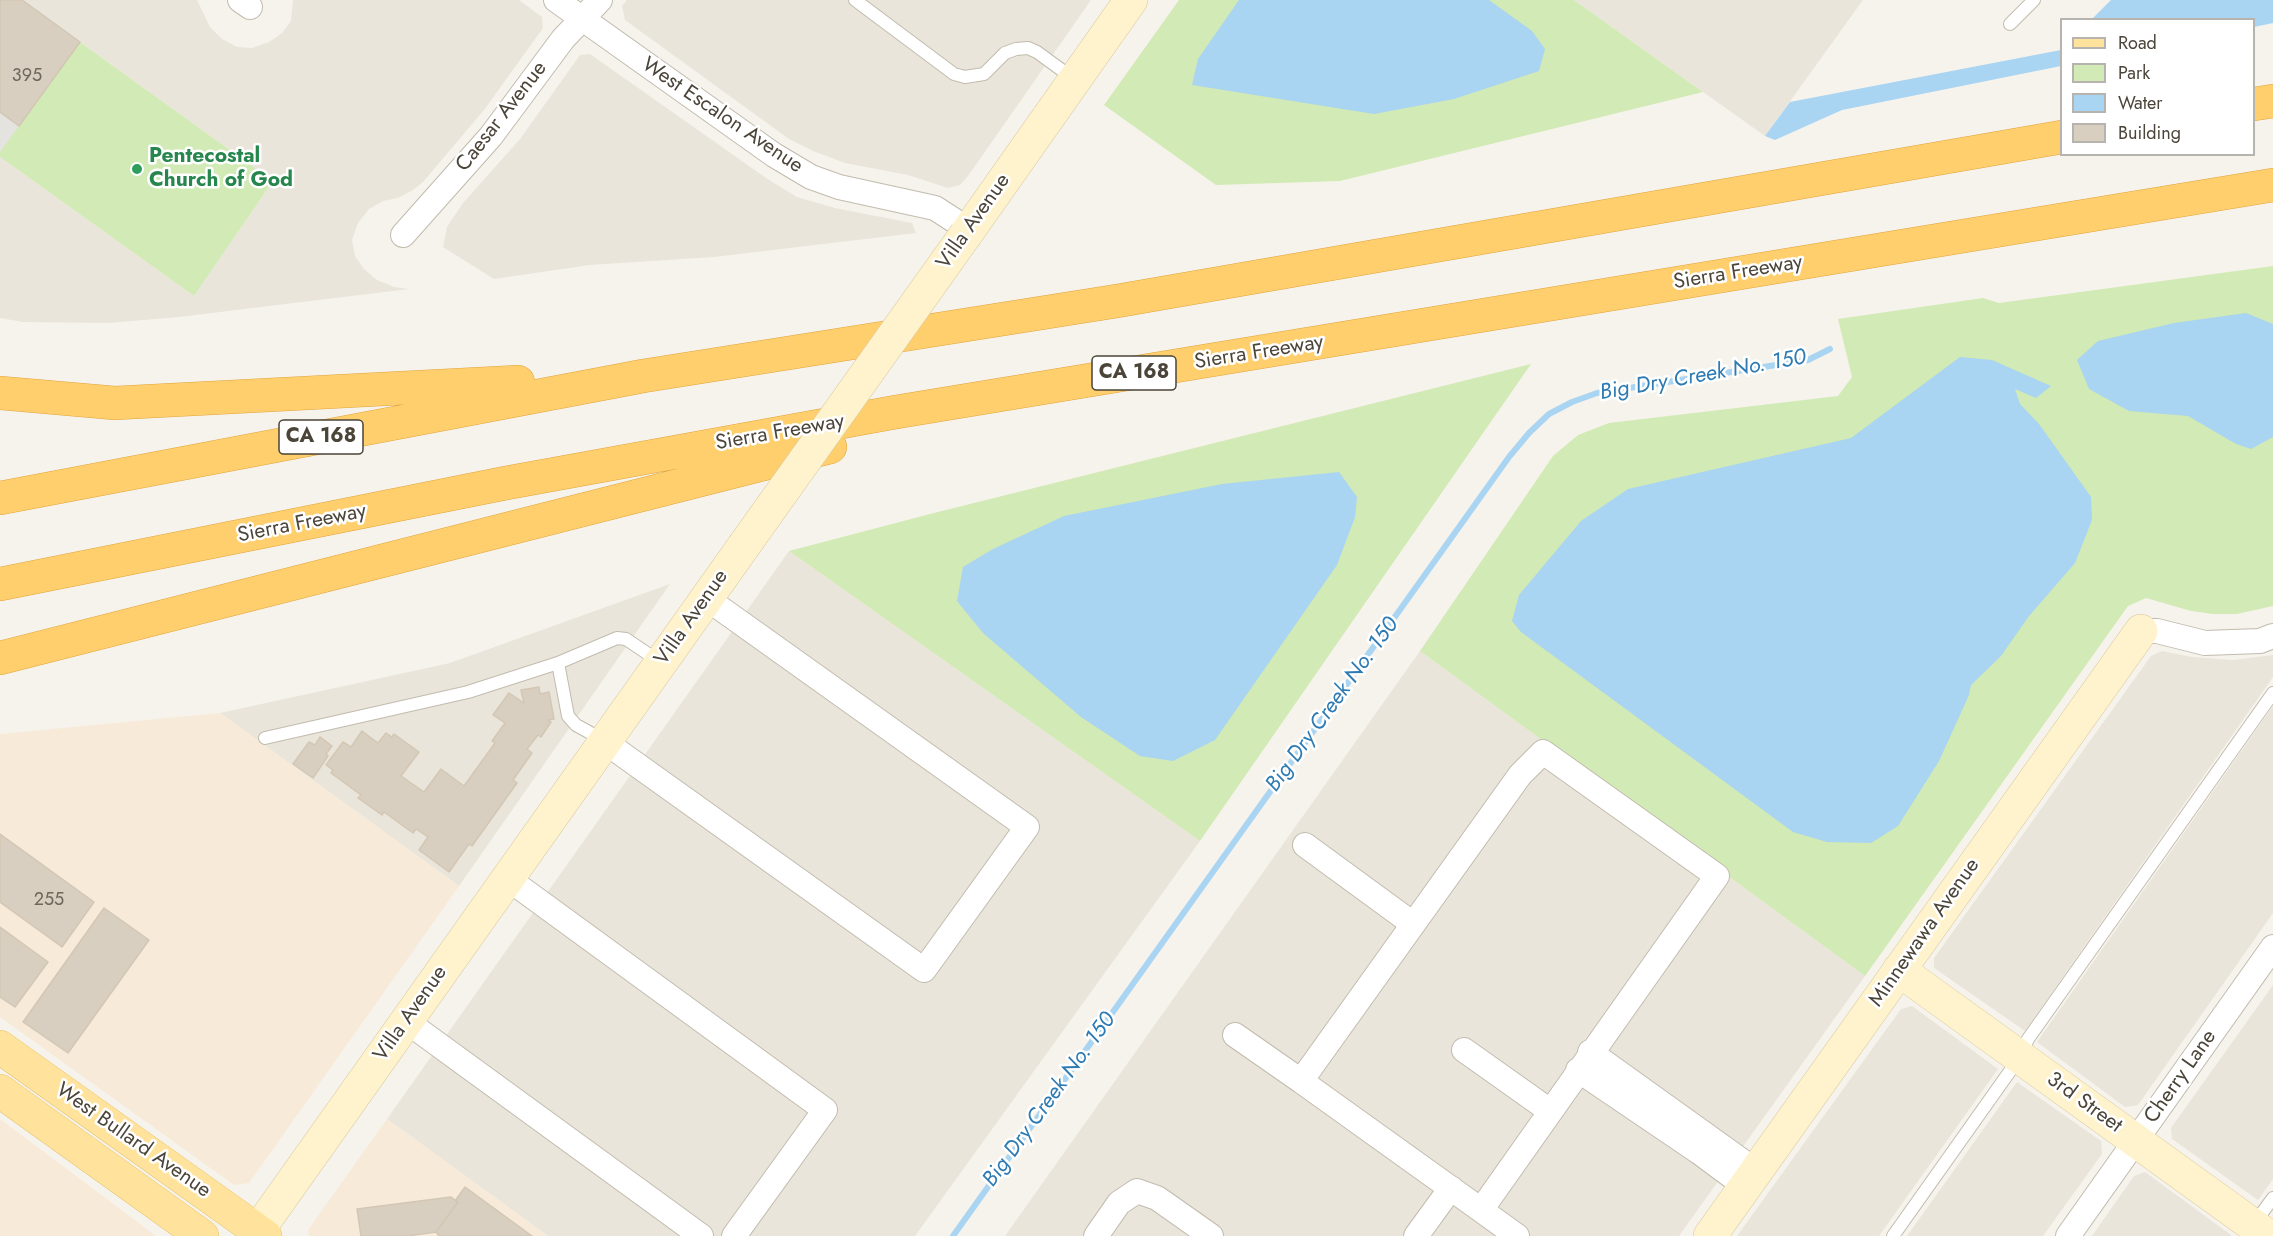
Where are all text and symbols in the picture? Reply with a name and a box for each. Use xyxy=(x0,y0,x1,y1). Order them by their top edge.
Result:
legend xyxy=(2060,18,2255,156)
text: Road xyxy=(2118,30,2157,56)
street label: West Escalon Avenue xyxy=(637,53,807,179)
street label: Caesar Avenue xyxy=(451,57,553,177)
text: Park xyxy=(2118,60,2150,86)
house number: 395 xyxy=(12,66,42,88)
text: Water xyxy=(2118,90,2162,116)
text: Building xyxy=(2118,120,2181,146)
place label: Pentecostal Church of God xyxy=(149,144,293,194)
marker: Pentecostal Church of God xyxy=(130,162,144,176)
street label: Villa Avenue xyxy=(932,169,1016,275)
street label: Sierra Freeway xyxy=(1672,250,1804,296)
street label: Sierra Freeway xyxy=(1193,330,1325,376)
water label: Big Dry Creek No. 150 xyxy=(1598,345,1808,407)
road number: CA 168 xyxy=(1092,356,1176,390)
street label: Sierra Freeway xyxy=(714,409,846,457)
road number: CA 168 xyxy=(279,420,363,454)
street label: Sierra Freeway xyxy=(236,499,368,549)
street label: Villa Avenue xyxy=(650,565,734,671)
water label: Big Dry Creek No. 150 xyxy=(1261,613,1405,797)
street label: Minnewawa Avenue xyxy=(1864,854,1986,1012)
house number: 255 xyxy=(34,890,64,912)
street label: Villa Avenue xyxy=(369,961,453,1067)
water label: Big Dry Creek No. 150 xyxy=(978,1008,1122,1192)
street label: Cherry Lane xyxy=(2140,1025,2222,1129)
street label: 3rd Street xyxy=(2041,1067,2127,1139)
street label: West Bullard Avenue xyxy=(51,1078,215,1204)

